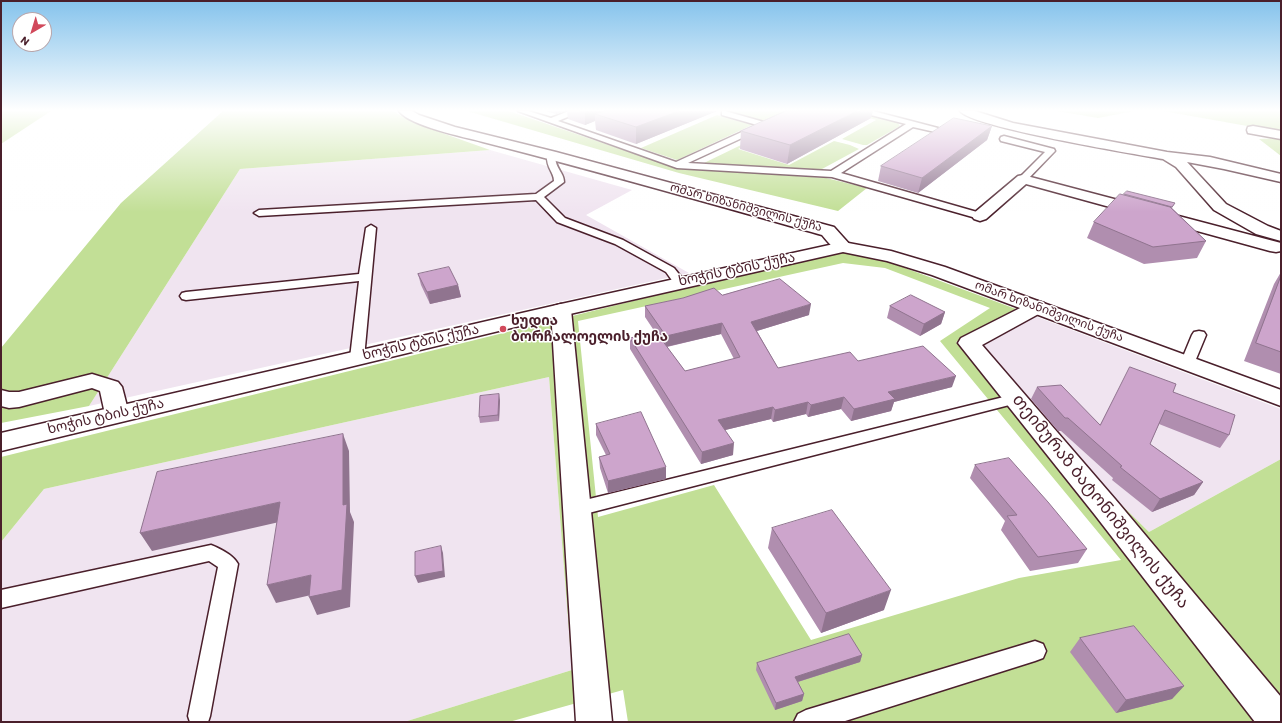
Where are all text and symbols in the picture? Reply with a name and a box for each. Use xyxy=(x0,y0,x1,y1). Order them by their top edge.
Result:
north arrow xyxy=(12,12,52,52)
text: N xyxy=(18,34,32,48)
street label: ომარ ხიზანიშვილის ქუჩა xyxy=(668,181,824,235)
street label: ხოჭის ტბის ქუჩა xyxy=(677,249,797,291)
street label: ომარ ხიზანიშვილის ქუჩა xyxy=(973,278,1125,346)
place label: ხუდია ბორჩალოელის ქუჩა xyxy=(511,313,668,346)
street label: ხოჭის ტბის ქუჩა xyxy=(361,321,481,365)
marker: ხუდია ბორჩალოელის ქუჩა xyxy=(498,324,508,334)
street label: თეიმურაზ ბატონიშვილის ქუჩა xyxy=(1007,391,1193,613)
street label: ხოჭის ტბის ქუჩა xyxy=(46,395,166,439)

